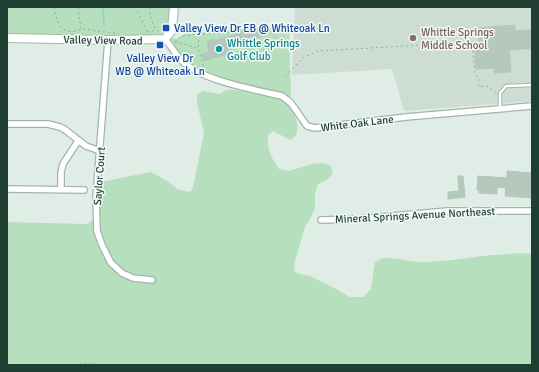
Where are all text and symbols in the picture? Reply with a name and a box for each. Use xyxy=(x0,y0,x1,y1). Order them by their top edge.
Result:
place label: Valley View Dr EB @ Whiteoak Ln xyxy=(174,22,330,35)
marker: Valley View Dr EB @ Whiteoak Ln xyxy=(161,23,171,33)
place label: Whittle Springs Middle School xyxy=(421,26,494,52)
street label: Valley View Road xyxy=(63,33,143,48)
marker: Whittle Springs Middle School xyxy=(408,33,418,43)
place label: Whittle Springs Golf Club xyxy=(227,37,300,63)
marker: Valley View Dr WB @ Whiteoak Ln xyxy=(155,40,165,50)
marker: Whittle Springs Golf Club xyxy=(214,44,224,54)
place label: Valley View Dr WB @ Whiteoak Ln xyxy=(115,52,205,78)
street label: White Oak Lane xyxy=(320,113,394,134)
street label: Saylor Court xyxy=(91,146,108,206)
street label: Mineral Springs Avenue Northeast xyxy=(334,205,496,226)

